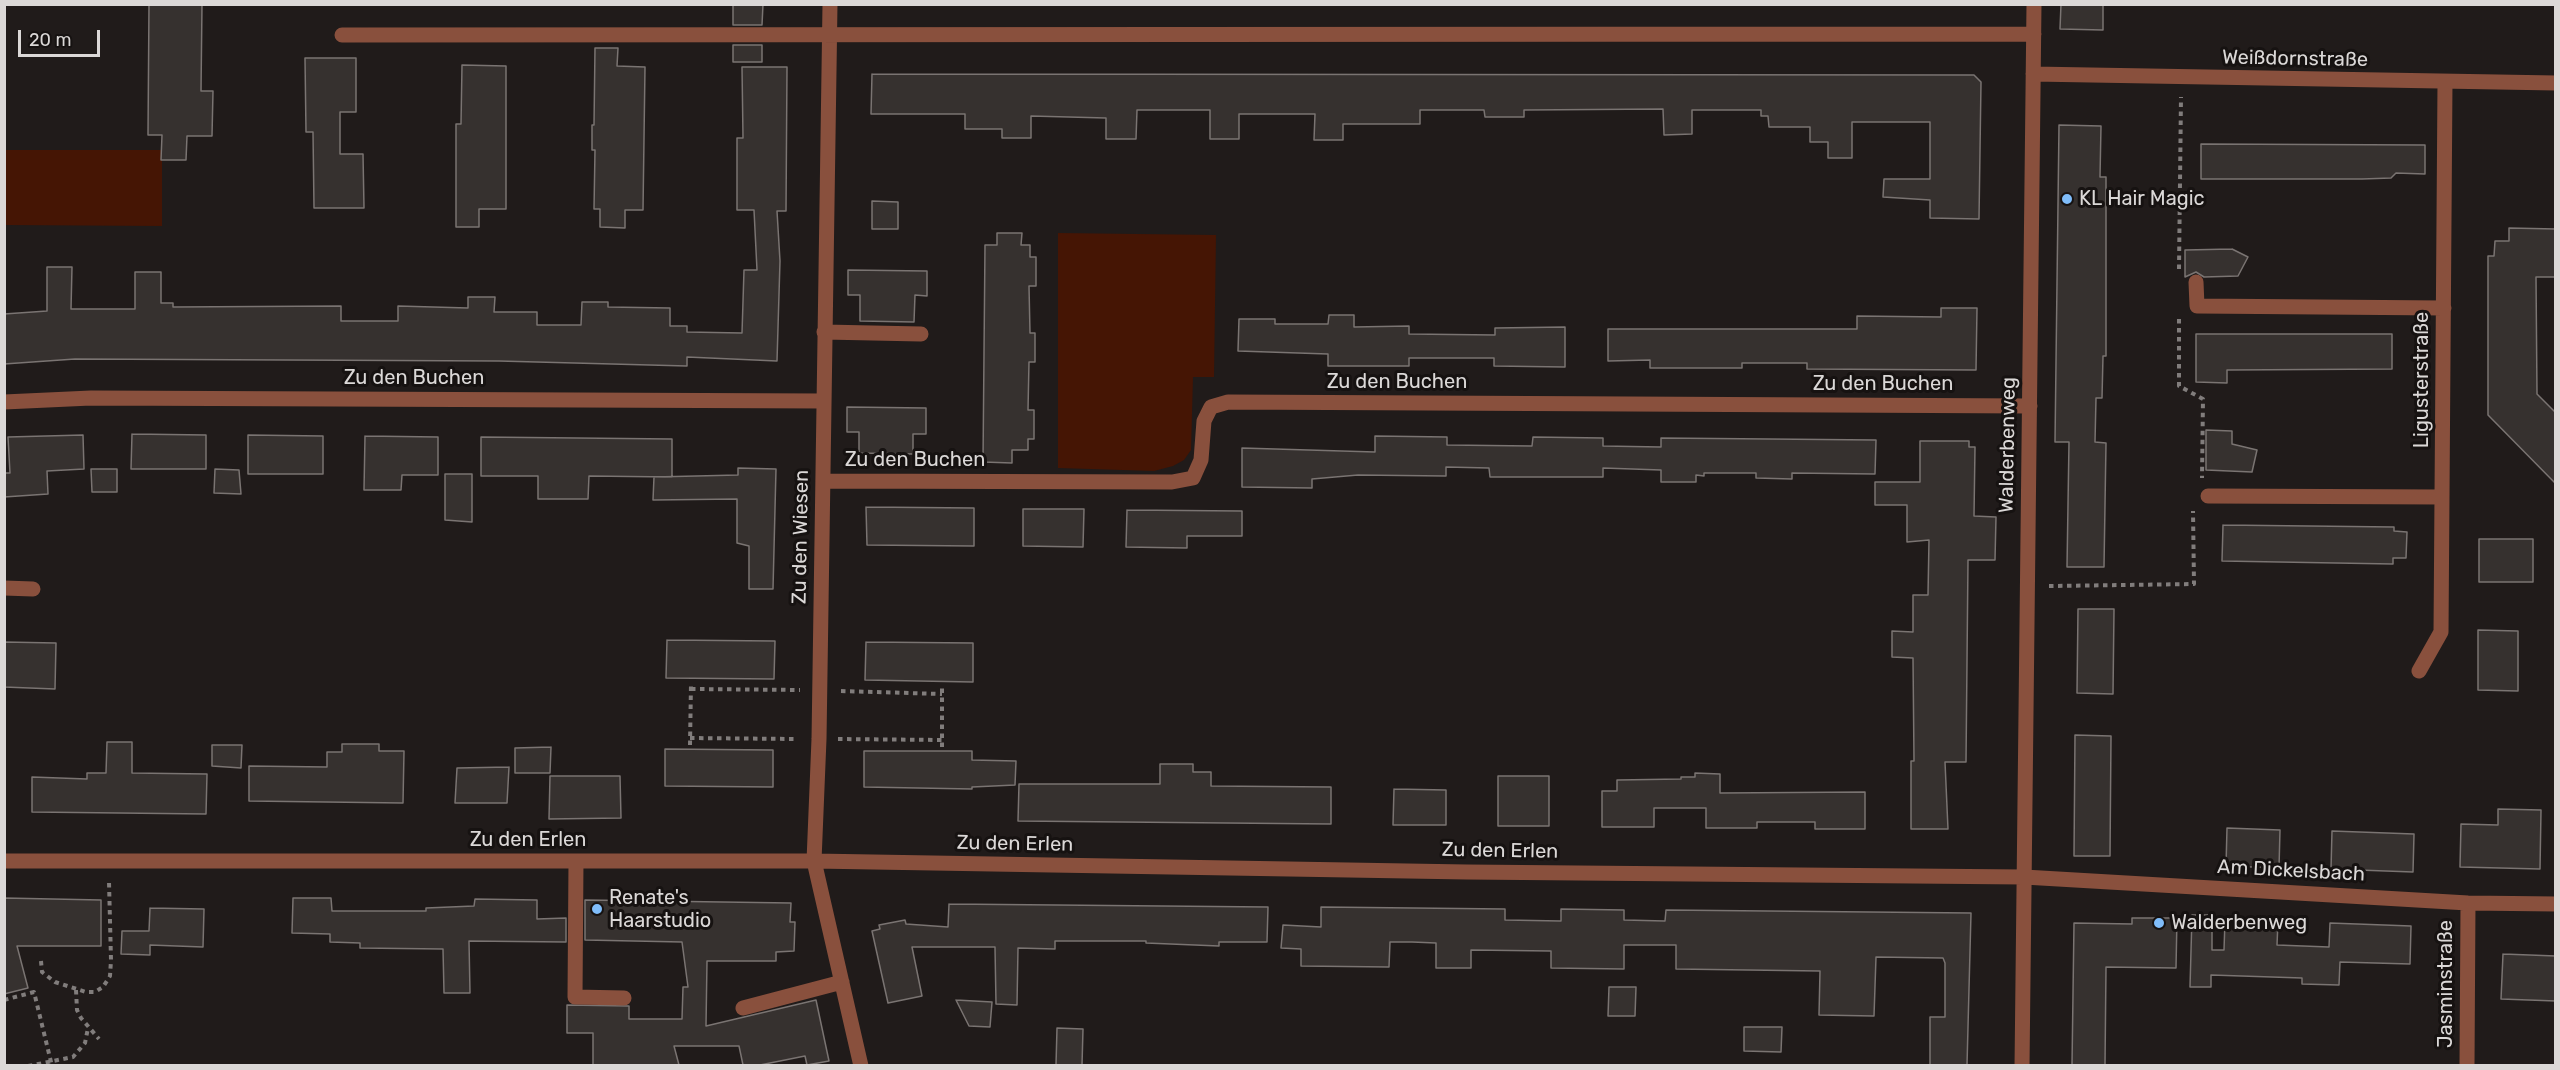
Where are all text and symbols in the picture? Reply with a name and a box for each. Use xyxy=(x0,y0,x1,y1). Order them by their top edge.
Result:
scale bar xyxy=(21,18,104,56)
text: 20 m xyxy=(29,29,71,51)
street label: Weißdornstraße xyxy=(2222,46,2368,72)
place label: KL Hair Magic xyxy=(2079,187,2205,211)
marker: KL Hair Magic xyxy=(2060,192,2074,206)
street label: Ligusterstraße xyxy=(2410,312,2434,448)
street label: Zu den Buchen xyxy=(344,366,484,390)
street label: Zu den Buchen xyxy=(1327,370,1467,394)
street label: Zu den Buchen xyxy=(1813,372,1953,396)
street label: Walderbenweg xyxy=(1995,377,2021,513)
street label: Zu den Buchen xyxy=(845,448,985,472)
street label: Zu den Wiesen xyxy=(788,470,814,604)
street label: Zu den Erlen xyxy=(470,828,586,852)
street label: Zu den Erlen xyxy=(956,831,1074,857)
street label: Zu den Erlen xyxy=(1441,838,1559,864)
street label: Am Dickelsbach xyxy=(2216,855,2366,887)
place label: Renate's Haarstudio xyxy=(609,886,711,933)
marker: Renate's Haarstudio xyxy=(590,902,604,916)
place label: Walderbenweg xyxy=(2171,911,2307,935)
marker: Walderbenweg xyxy=(2152,916,2166,930)
street label: Jasminstraße xyxy=(2434,920,2458,1048)

